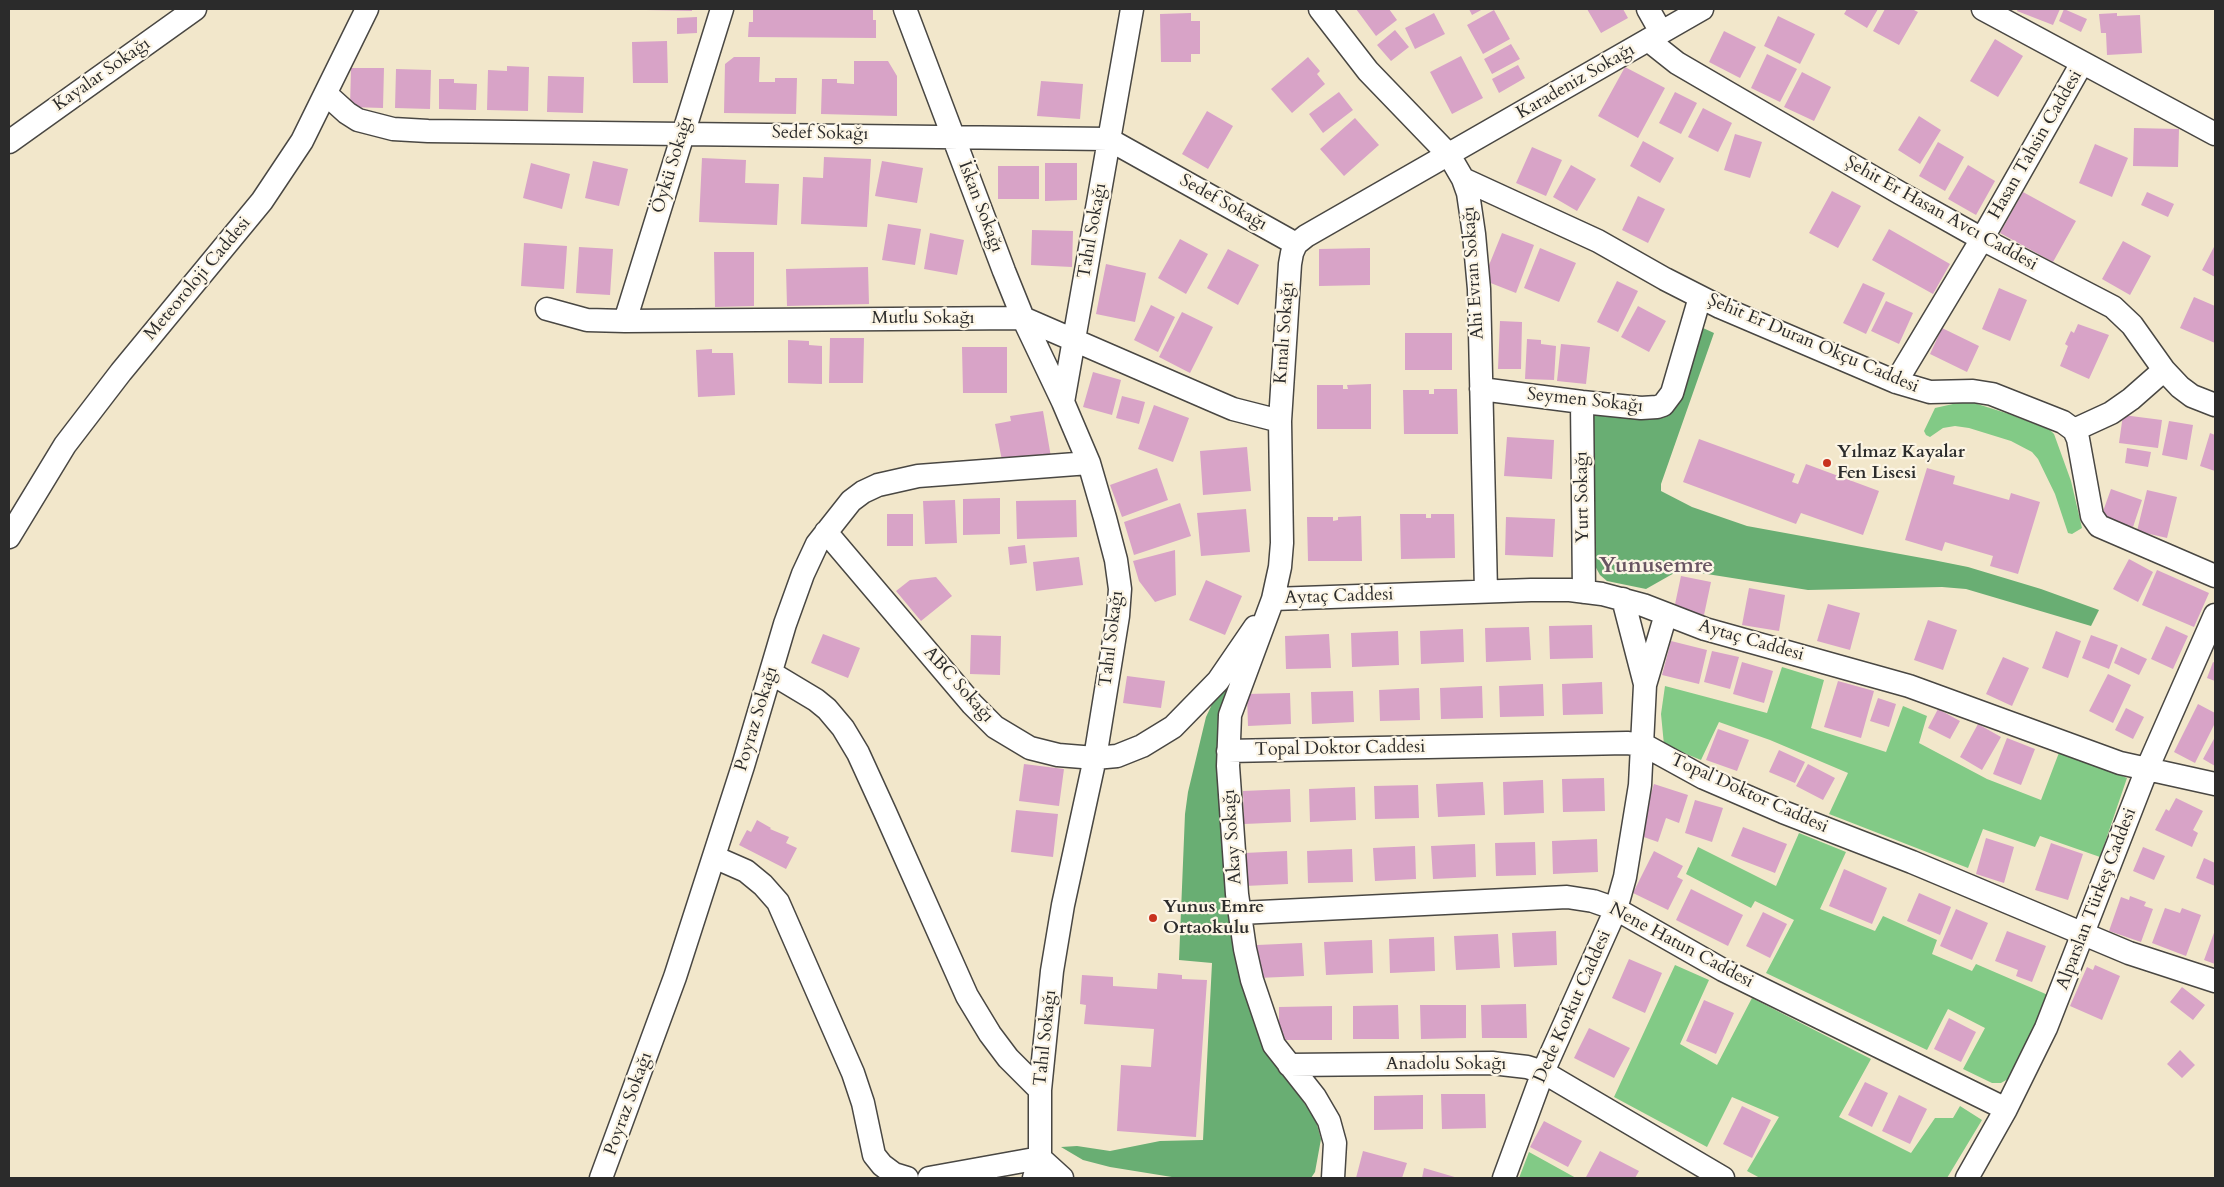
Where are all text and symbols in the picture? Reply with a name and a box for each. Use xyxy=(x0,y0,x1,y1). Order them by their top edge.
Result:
street label: Kayalar Sokağı xyxy=(49,34,155,116)
street label: Karadeniz Sokağı xyxy=(1513,39,1639,125)
street label: Hasan Tahsin Caddesi xyxy=(1984,67,2088,223)
street label: Öykü Sokağı xyxy=(648,114,698,216)
street label: Sedef Sokağı xyxy=(772,122,868,146)
street label: Şehit Er Hasan Avcı Caddesi xyxy=(1841,152,2041,276)
street label: İskan Sokağı xyxy=(953,158,1007,256)
street label: Sedef Sokağı xyxy=(1176,170,1270,236)
street label: Tahıl Sokağı xyxy=(1074,182,1112,280)
street label: Ahi Evran Sokağı xyxy=(1459,206,1489,340)
street label: Meteoroloji Caddesi xyxy=(140,213,256,345)
street label: Kınalı Sokağı xyxy=(1271,281,1299,385)
street label: Şehit Er Duran Okçu Caddesi xyxy=(1704,290,1922,398)
street label: Mutlu Sokağı xyxy=(871,308,975,330)
street label: Seymen Sokağı xyxy=(1526,384,1644,418)
place label: Yılmaz Kayalar Fen Lisesi xyxy=(1837,442,1965,484)
street label: Yurt Sokağı xyxy=(1571,451,1595,543)
marker: Yılmaz Kayalar Fen Lisesi xyxy=(1821,457,1833,469)
district label: Yunusemre xyxy=(1599,554,1713,580)
street label: Aytaç Caddesi xyxy=(1284,584,1394,610)
street label: Tahıl Sokağı xyxy=(1095,590,1129,688)
street label: Aytaç Caddesi xyxy=(1696,616,1806,666)
street label: ABC Sokağı xyxy=(918,642,998,728)
street label: Poyraz Sokağı xyxy=(731,664,783,774)
street label: Topal Doktor Caddesi xyxy=(1255,737,1425,761)
street label: Topal Doktor Caddesi xyxy=(1667,749,1831,839)
street label: Akay Sokağı xyxy=(1219,788,1247,886)
street label: Alparslan Türkeş Caddesi xyxy=(2052,805,2142,993)
place label: Yunus Emre Ortaokulu xyxy=(1163,897,1264,940)
street label: Nene Hatun Caddesi xyxy=(1605,899,1757,993)
marker: Yunus Emre Ortaokulu xyxy=(1147,912,1159,924)
street label: Dede Korkut Caddesi xyxy=(1530,927,1616,1087)
street label: Tahıl Sokağı xyxy=(1030,989,1062,1087)
street label: Poyraz Sokağı xyxy=(600,1049,658,1159)
street label: Anadolu Sokağı xyxy=(1386,1054,1506,1076)

